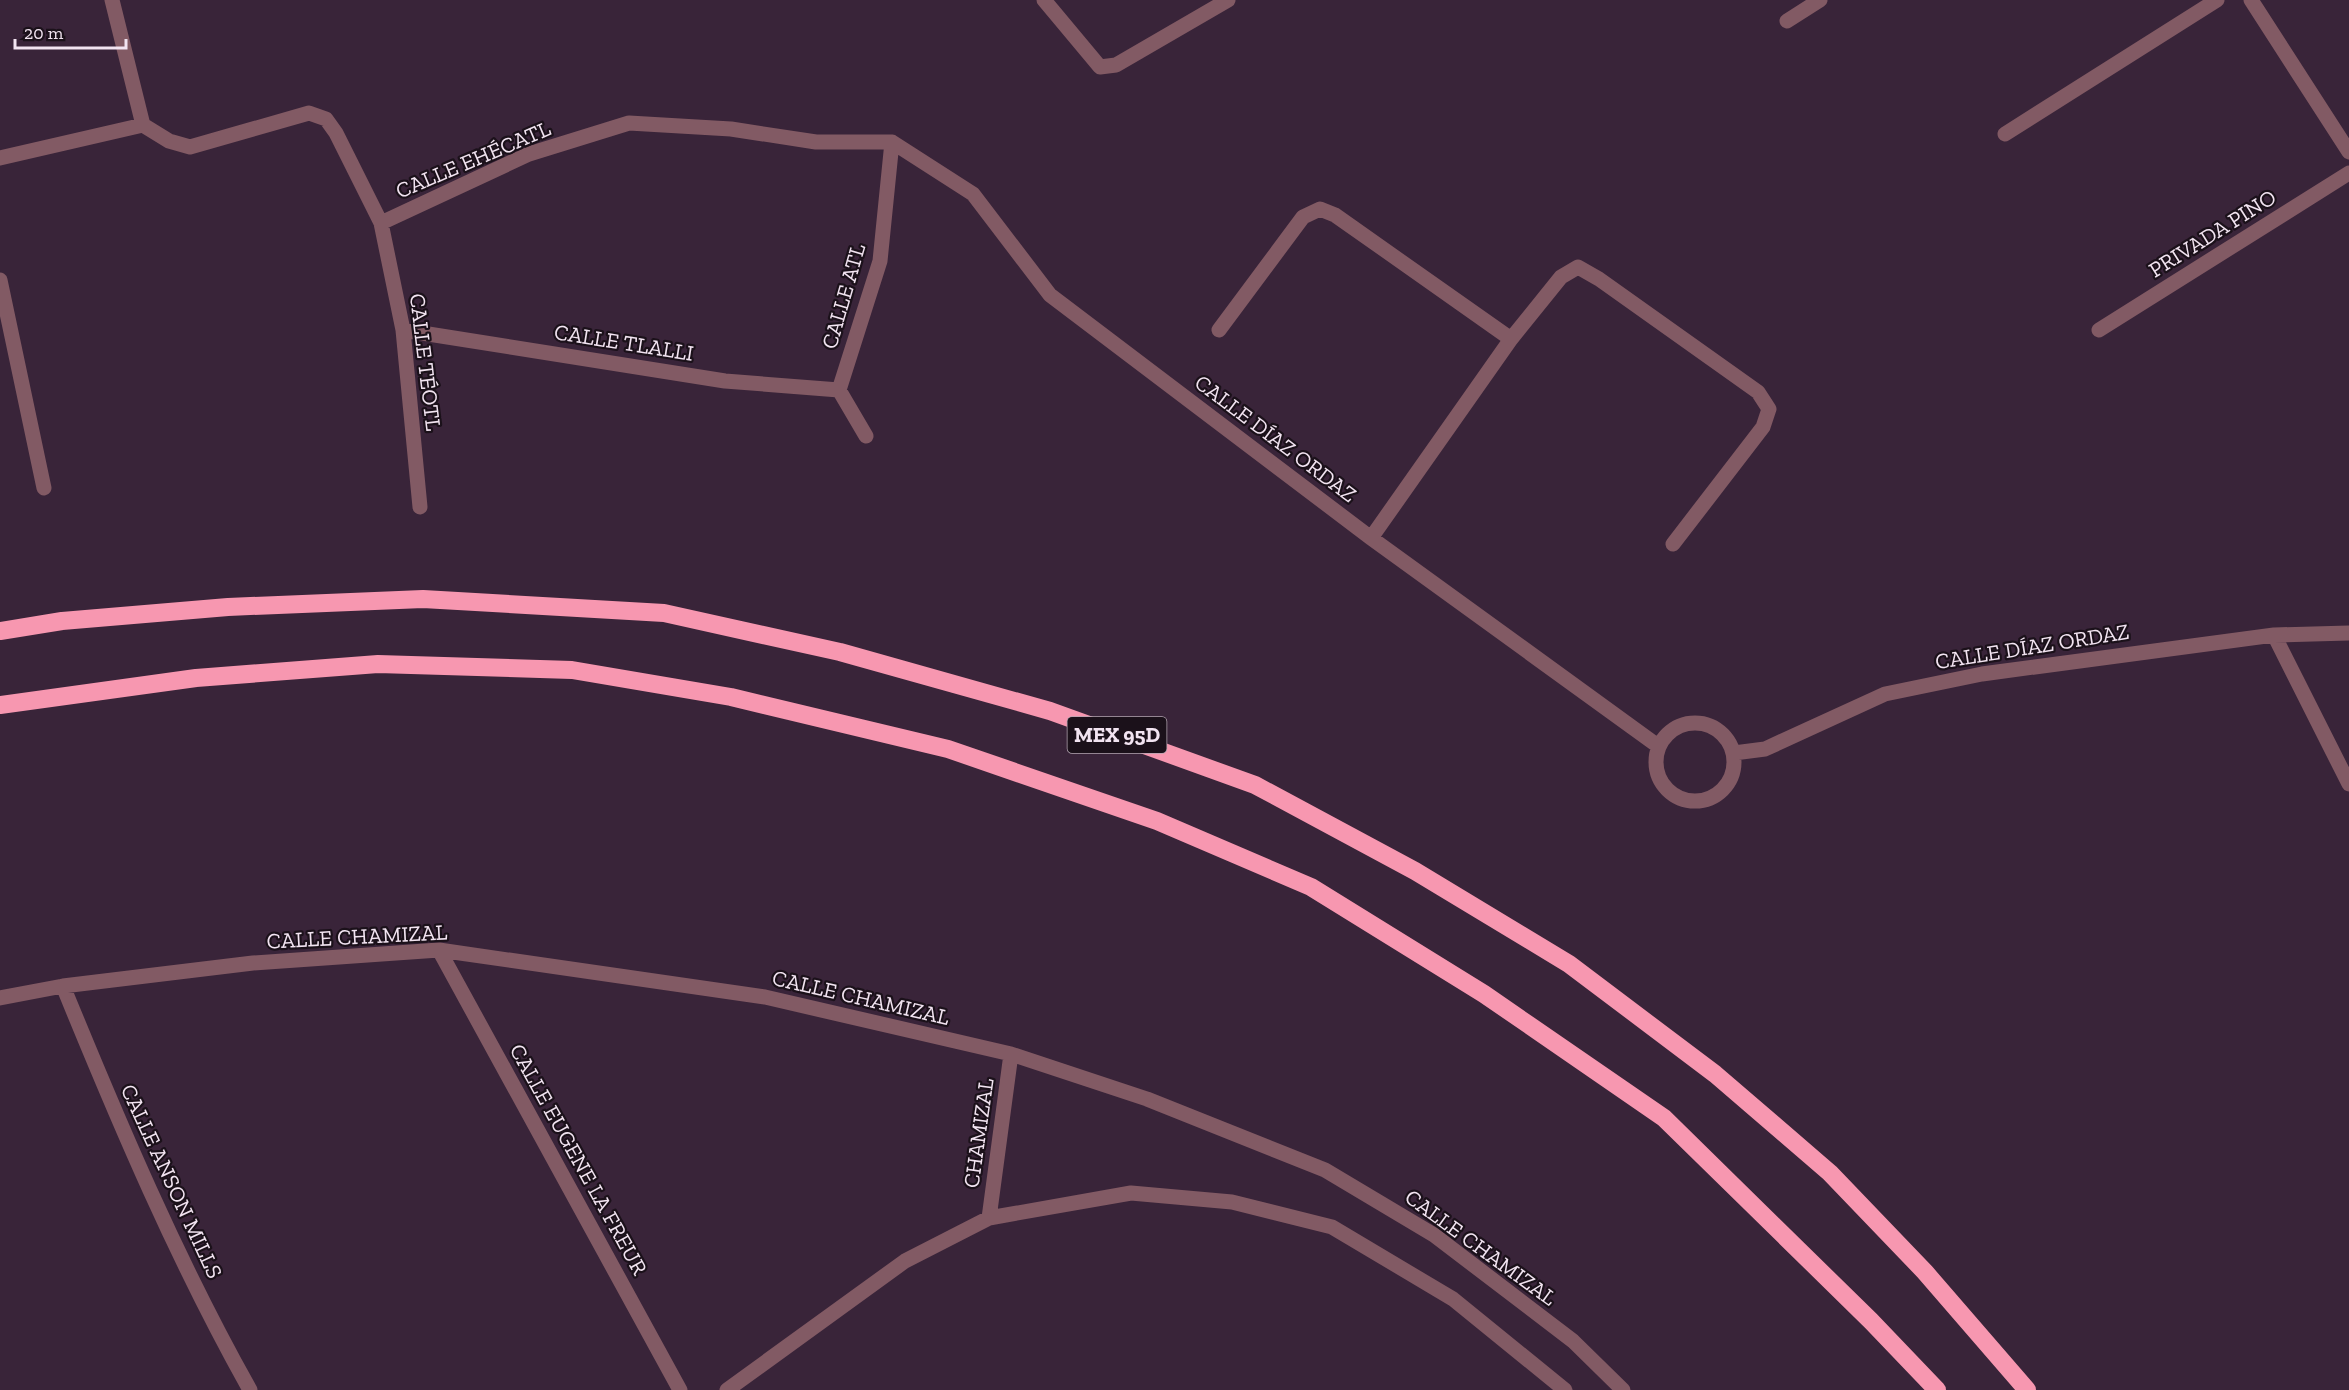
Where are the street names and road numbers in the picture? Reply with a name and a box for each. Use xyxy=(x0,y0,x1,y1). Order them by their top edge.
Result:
street label: CALLE EHÉCATL xyxy=(392,115,555,204)
street label: PRIVADA PINO xyxy=(2144,184,2281,283)
street label: CALLE ATL xyxy=(816,240,871,352)
street label: CALLE TÉOTL xyxy=(404,292,447,432)
street label: CALLE TLALLI xyxy=(552,318,696,367)
street label: CALLE DÍAZ ORDAZ xyxy=(1189,369,1362,508)
street label: CALLE DÍAZ ORDAZ xyxy=(1933,618,2131,675)
road number: MEX 95D xyxy=(1068,717,1166,753)
street label: CALLE CHAMIZAL xyxy=(266,918,448,955)
street label: CALLE CHAMIZAL xyxy=(770,964,952,1031)
street label: CALLE EUGENE LA FREUR xyxy=(504,1039,654,1280)
street label: CHAMIZAL xyxy=(957,1076,1000,1190)
street label: CALLE ANSON MILLS xyxy=(115,1080,228,1283)
street label: CALLE CHAMIZAL xyxy=(1400,1183,1562,1311)

